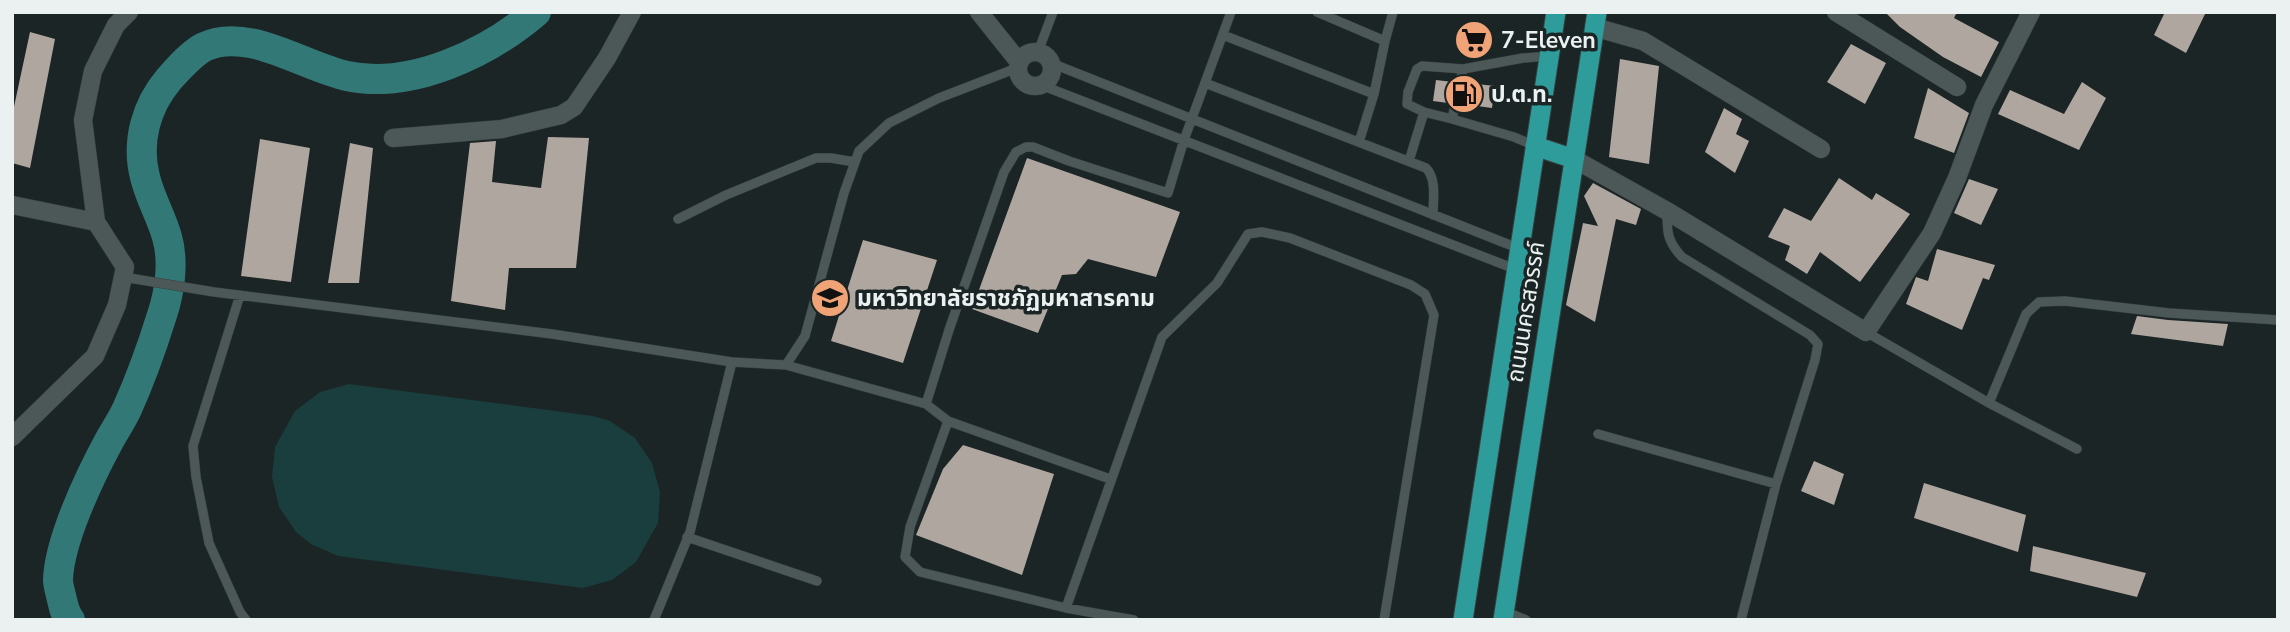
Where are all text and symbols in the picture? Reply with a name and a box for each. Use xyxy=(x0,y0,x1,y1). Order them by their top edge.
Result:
supermarket icon: 7-Eleven xyxy=(1453,19,1495,61)
place label: 7-Eleven xyxy=(1501,25,1596,56)
fuel station icon: ป.ต.ท. xyxy=(1443,73,1485,115)
place label: ป.ต.ท. xyxy=(1491,79,1553,110)
street label: ถนนนครสวรรค์ xyxy=(1500,239,1552,385)
school or university icon: มหาวิทยาลัยราชภัฏมหาสารคาม xyxy=(809,277,851,319)
place label: มหาวิทยาลัยราชภัฏมหาสารคาม xyxy=(857,283,1155,314)

